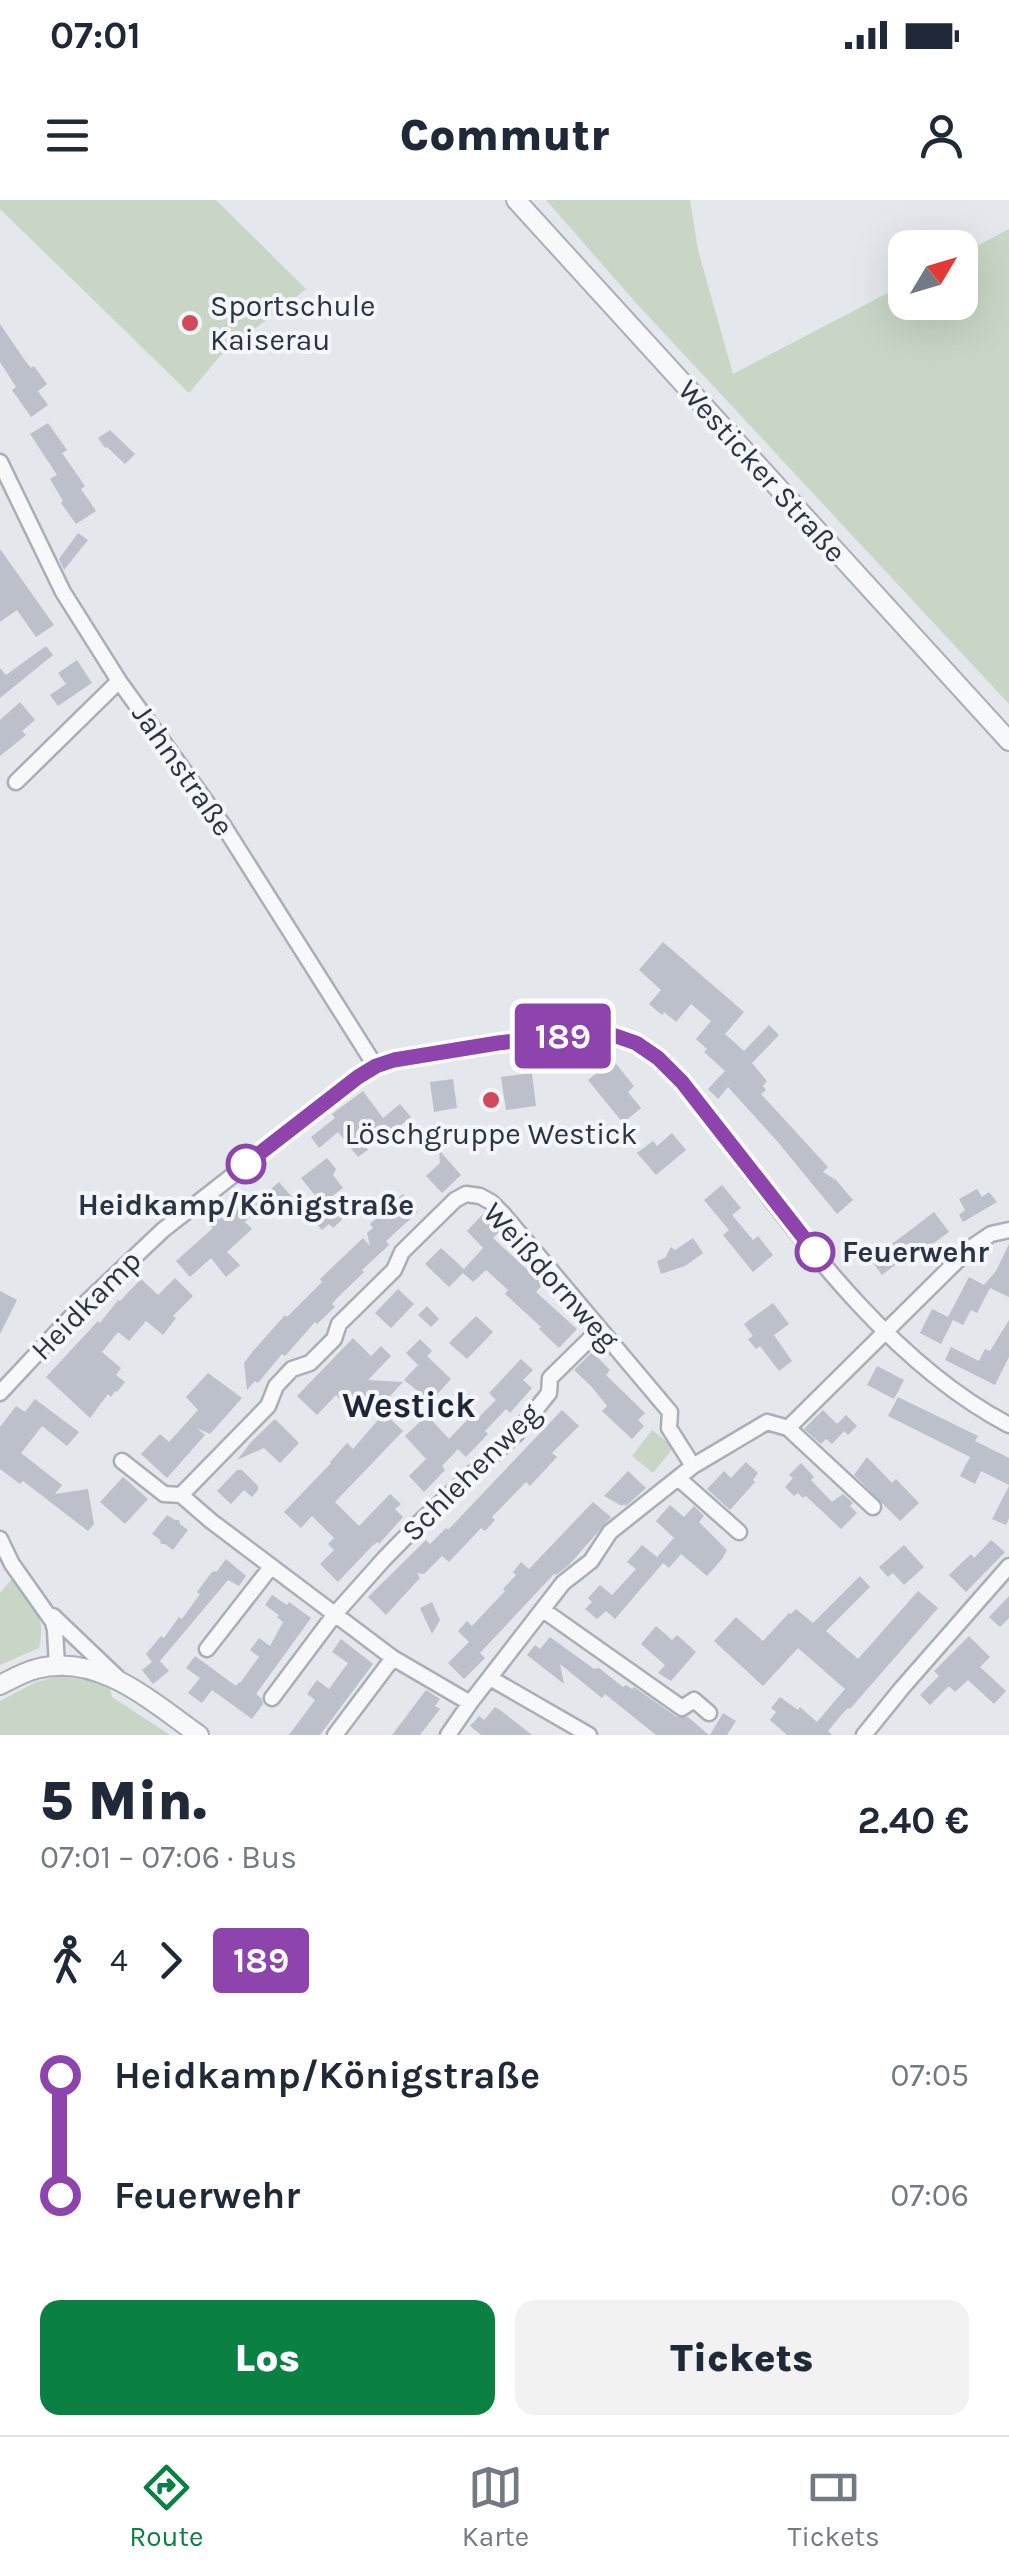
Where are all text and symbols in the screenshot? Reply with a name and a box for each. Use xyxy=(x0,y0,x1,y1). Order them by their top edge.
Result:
text: 07:01 xyxy=(50,13,141,58)
icon: menu xyxy=(40,108,95,163)
icon: person xyxy=(914,108,969,163)
text: Commutr xyxy=(400,109,609,161)
north arrow xyxy=(888,230,978,320)
map controls xyxy=(888,230,978,320)
place label: Sportschule Kaiserau xyxy=(210,288,376,358)
marker: Sportschule Kaiserau xyxy=(179,312,201,334)
street label: Westicker Straße xyxy=(670,372,854,570)
street label: Jahnstraße xyxy=(124,697,242,843)
line badge: 189 xyxy=(506,1004,620,1068)
text: 189 xyxy=(535,1016,591,1057)
marker: Löschgruppe Westick xyxy=(480,1089,502,1111)
place label: Löschgruppe Westick xyxy=(345,1116,637,1152)
marker: Heidkamp/Königstraße xyxy=(227,1145,265,1183)
place label: Heidkamp/Königstraße xyxy=(78,1187,414,1223)
street label: Weißdornweg xyxy=(475,1195,627,1357)
marker: Feuerwehr xyxy=(796,1233,834,1271)
place label: Feuerwehr xyxy=(842,1234,989,1270)
street label: Heidkamp xyxy=(23,1242,149,1368)
district label: Westick xyxy=(342,1385,476,1426)
street label: Schlehenweg xyxy=(394,1395,548,1549)
text: 5 Min. xyxy=(40,1769,207,1833)
text: 2.40 € xyxy=(858,1798,969,1843)
text: 07:01 – 07:06 · Bus xyxy=(40,1839,297,1876)
icon: walk xyxy=(40,1933,95,1988)
icon: forward xyxy=(143,1933,198,1988)
text: 189 xyxy=(233,1940,289,1981)
text: 4 xyxy=(110,1942,128,1979)
text: Heidkamp/Königstraße xyxy=(114,2053,540,2098)
text: 07:05 xyxy=(891,2057,969,2094)
text: Feuerwehr xyxy=(114,2173,300,2218)
text: 07:06 xyxy=(890,2177,969,2214)
button: Los xyxy=(40,2300,495,2415)
button: Tickets xyxy=(515,2300,969,2415)
tab: Route xyxy=(129,2460,203,2553)
tab: Karte xyxy=(462,2460,529,2553)
tab: Tickets xyxy=(788,2460,880,2553)

